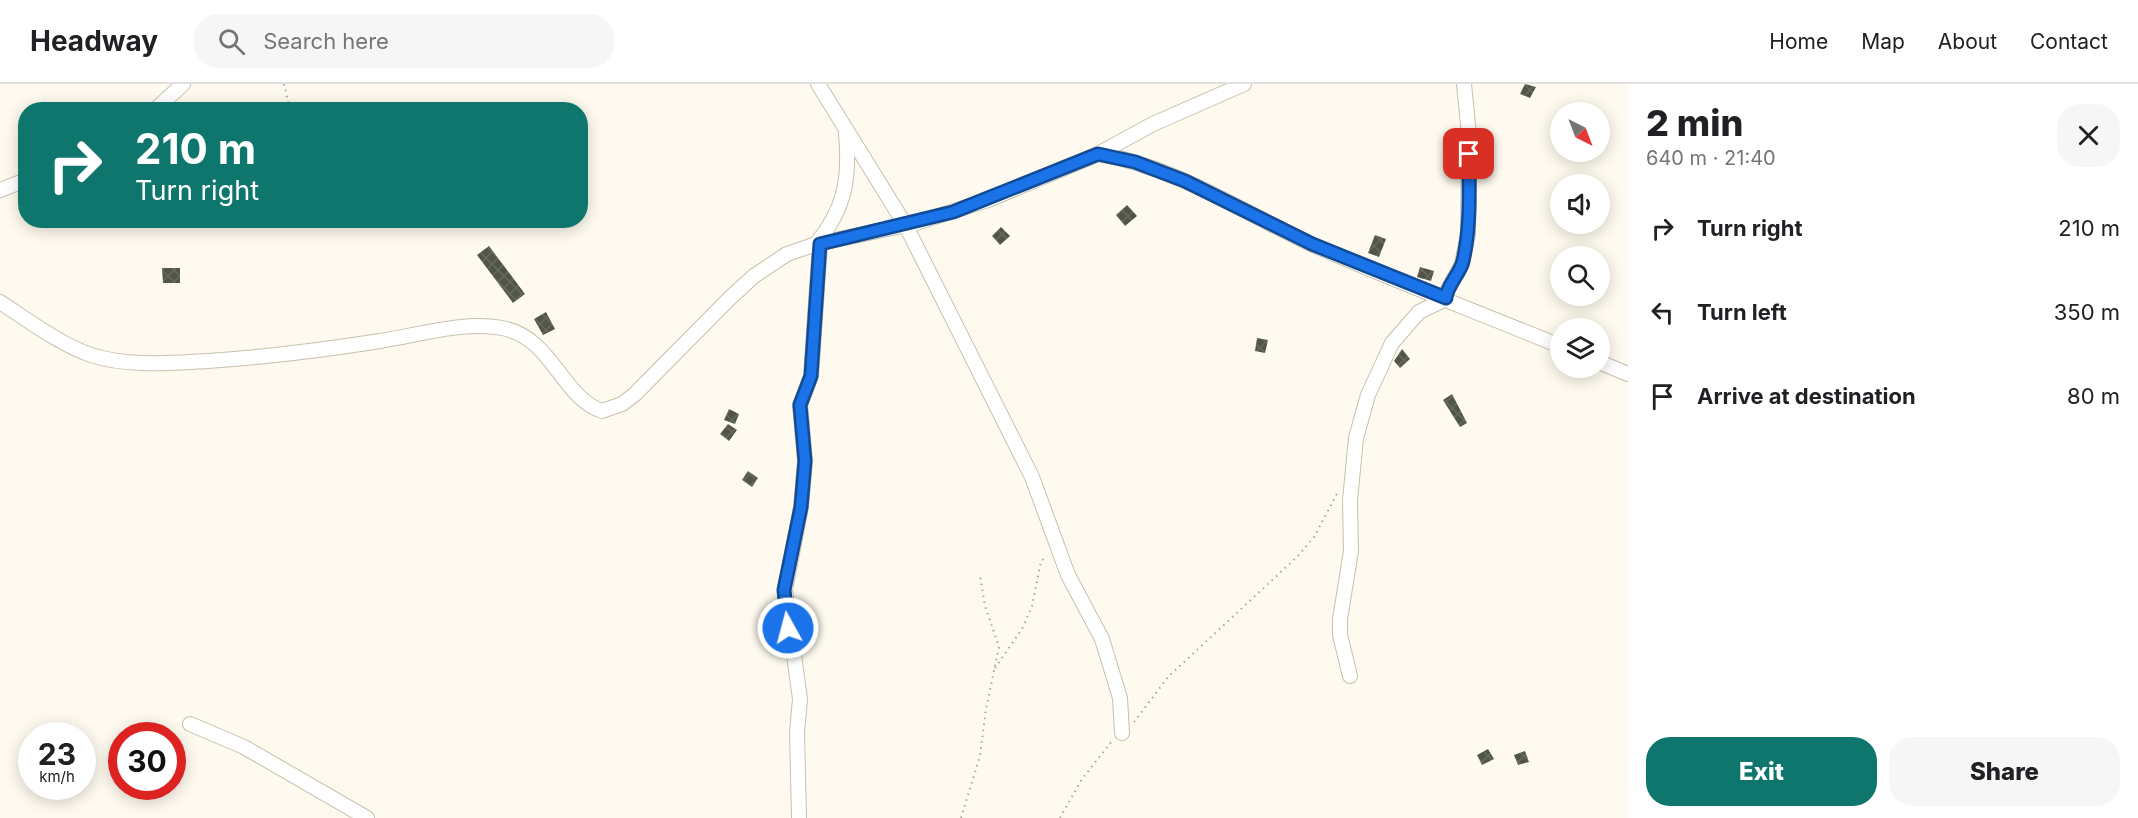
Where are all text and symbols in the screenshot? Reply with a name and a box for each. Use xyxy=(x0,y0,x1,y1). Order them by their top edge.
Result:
search box xyxy=(194,14,614,68)
text: Headway xyxy=(30,24,158,58)
icon: search xyxy=(215,25,248,58)
text: Search here xyxy=(263,28,389,54)
text: Home xyxy=(1769,29,1828,54)
text: Map xyxy=(1861,29,1905,54)
text: About xyxy=(1938,29,1997,54)
text: Contact xyxy=(2030,29,2108,54)
text: 2 min xyxy=(1646,101,1743,145)
north arrow xyxy=(1550,102,1610,162)
map controls xyxy=(1550,102,1610,378)
button: close xyxy=(2057,104,2120,167)
text: 210 m xyxy=(135,123,256,174)
icon: right xyxy=(36,126,114,204)
pin xyxy=(1443,128,1494,179)
icon: arrive xyxy=(1452,137,1485,170)
text: 640 m · 21:40 xyxy=(1646,146,1776,170)
text: Turn right xyxy=(135,174,259,207)
button: sound xyxy=(1550,174,1610,234)
icon: right xyxy=(1646,212,1679,245)
text: Turn right xyxy=(1697,215,1803,241)
text: 210 m xyxy=(2058,215,2120,241)
button: search xyxy=(1550,246,1610,306)
icon: left xyxy=(1646,296,1679,329)
text: Turn left xyxy=(1697,299,1787,325)
text: 350 m xyxy=(2054,299,2120,325)
button: layers xyxy=(1550,318,1610,378)
icon: arrive xyxy=(1646,380,1679,413)
text: Arrive at destination xyxy=(1697,383,1916,409)
text: 80 m xyxy=(2067,383,2120,409)
position arrow xyxy=(756,596,820,660)
speed limit sign: 30 xyxy=(108,722,186,800)
text: 23 xyxy=(38,736,76,772)
button: Exit xyxy=(1646,737,1877,806)
button: Share xyxy=(1889,737,2120,806)
text: km/h xyxy=(39,767,75,786)

